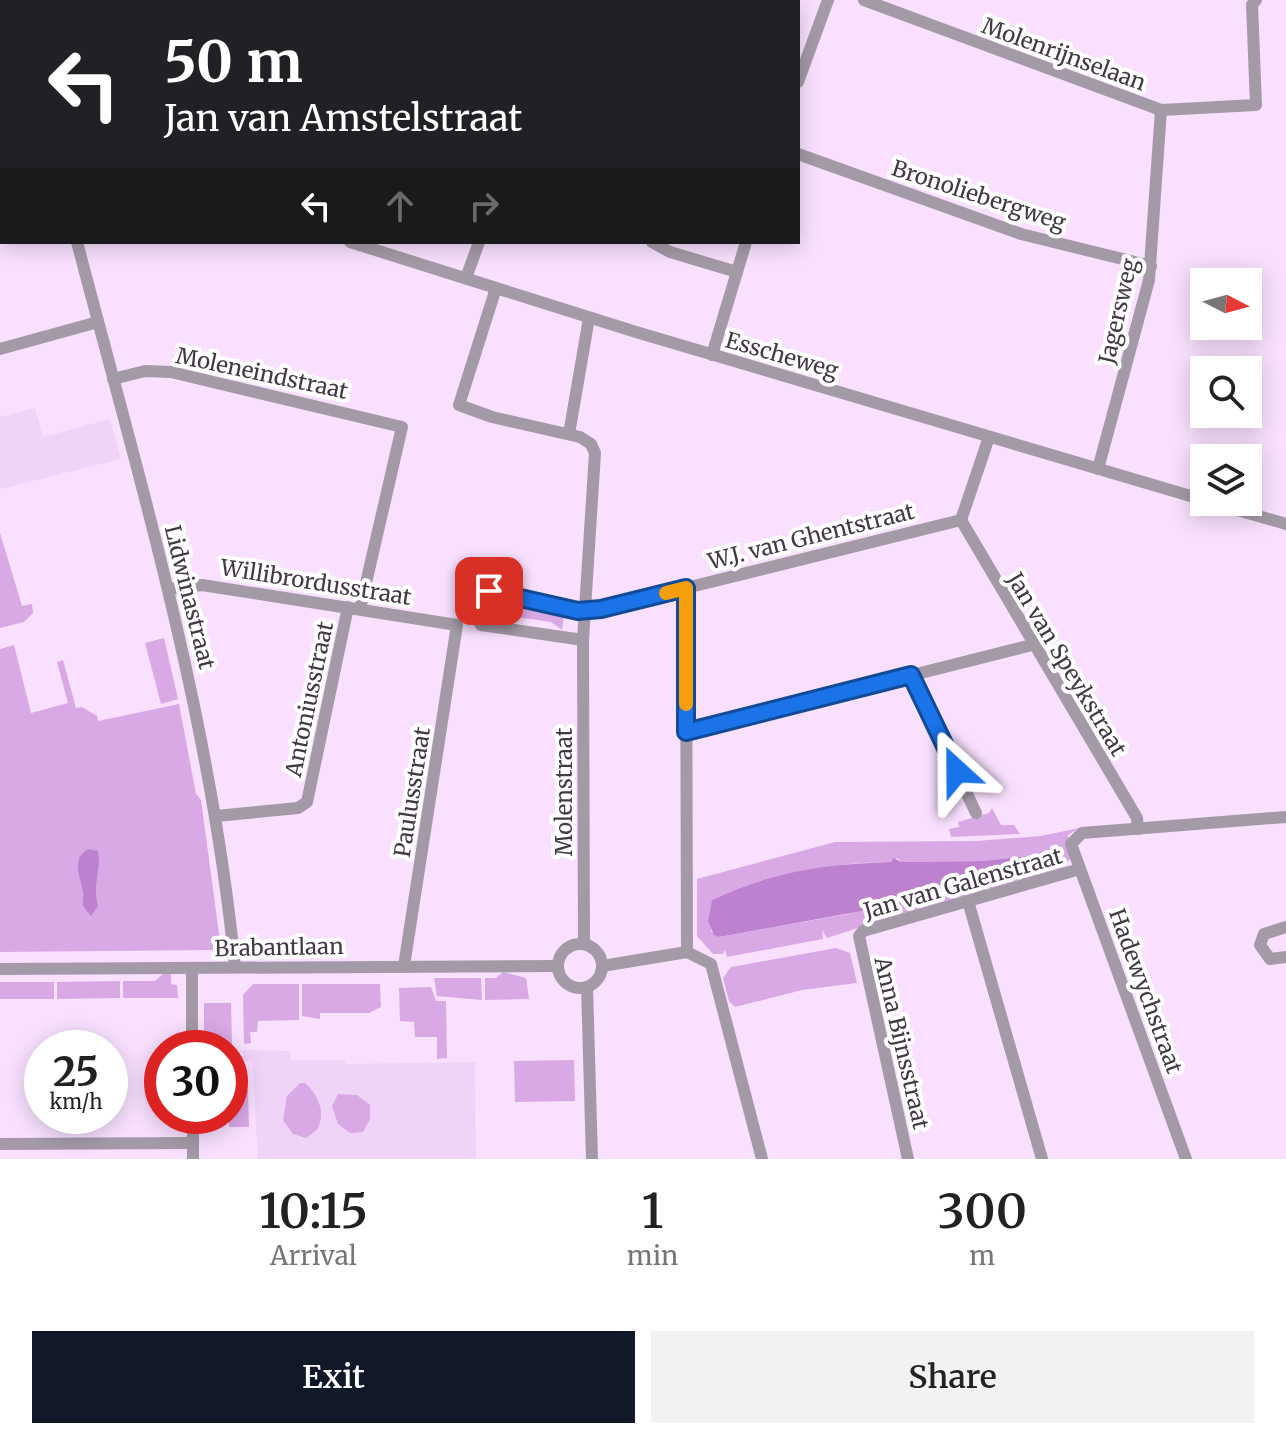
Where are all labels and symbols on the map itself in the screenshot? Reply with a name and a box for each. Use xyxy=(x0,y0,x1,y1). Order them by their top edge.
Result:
street label: Molenrijnselaan xyxy=(978,11,1150,97)
street label: Bronoliebergweg xyxy=(889,154,1069,236)
street label: Jagersweg xyxy=(1092,255,1144,368)
north arrow xyxy=(1190,268,1262,340)
street label: Esscheweg xyxy=(722,326,842,384)
street label: Moleneindstraat xyxy=(174,341,351,405)
street label: W.J. van Ghentstraat xyxy=(704,497,918,575)
street label: Lidwinastraat xyxy=(159,522,222,672)
street label: Willibrordusstraat xyxy=(218,553,414,611)
pin xyxy=(455,557,523,625)
street label: Jan van Speykstraat xyxy=(1001,566,1133,761)
street label: Antoniusstraat xyxy=(279,618,339,780)
street label: Paulusstraat xyxy=(388,724,436,859)
street label: Molenstraat xyxy=(550,727,578,856)
position arrow xyxy=(915,729,999,813)
street label: Jan van Galenstraat xyxy=(860,841,1066,925)
street label: Hadewychstraat xyxy=(1103,905,1189,1078)
street label: Brabantlaan xyxy=(214,932,344,962)
street label: Anna Bijnsstraat xyxy=(868,953,936,1132)
speed limit sign: 30 xyxy=(144,1030,248,1134)

